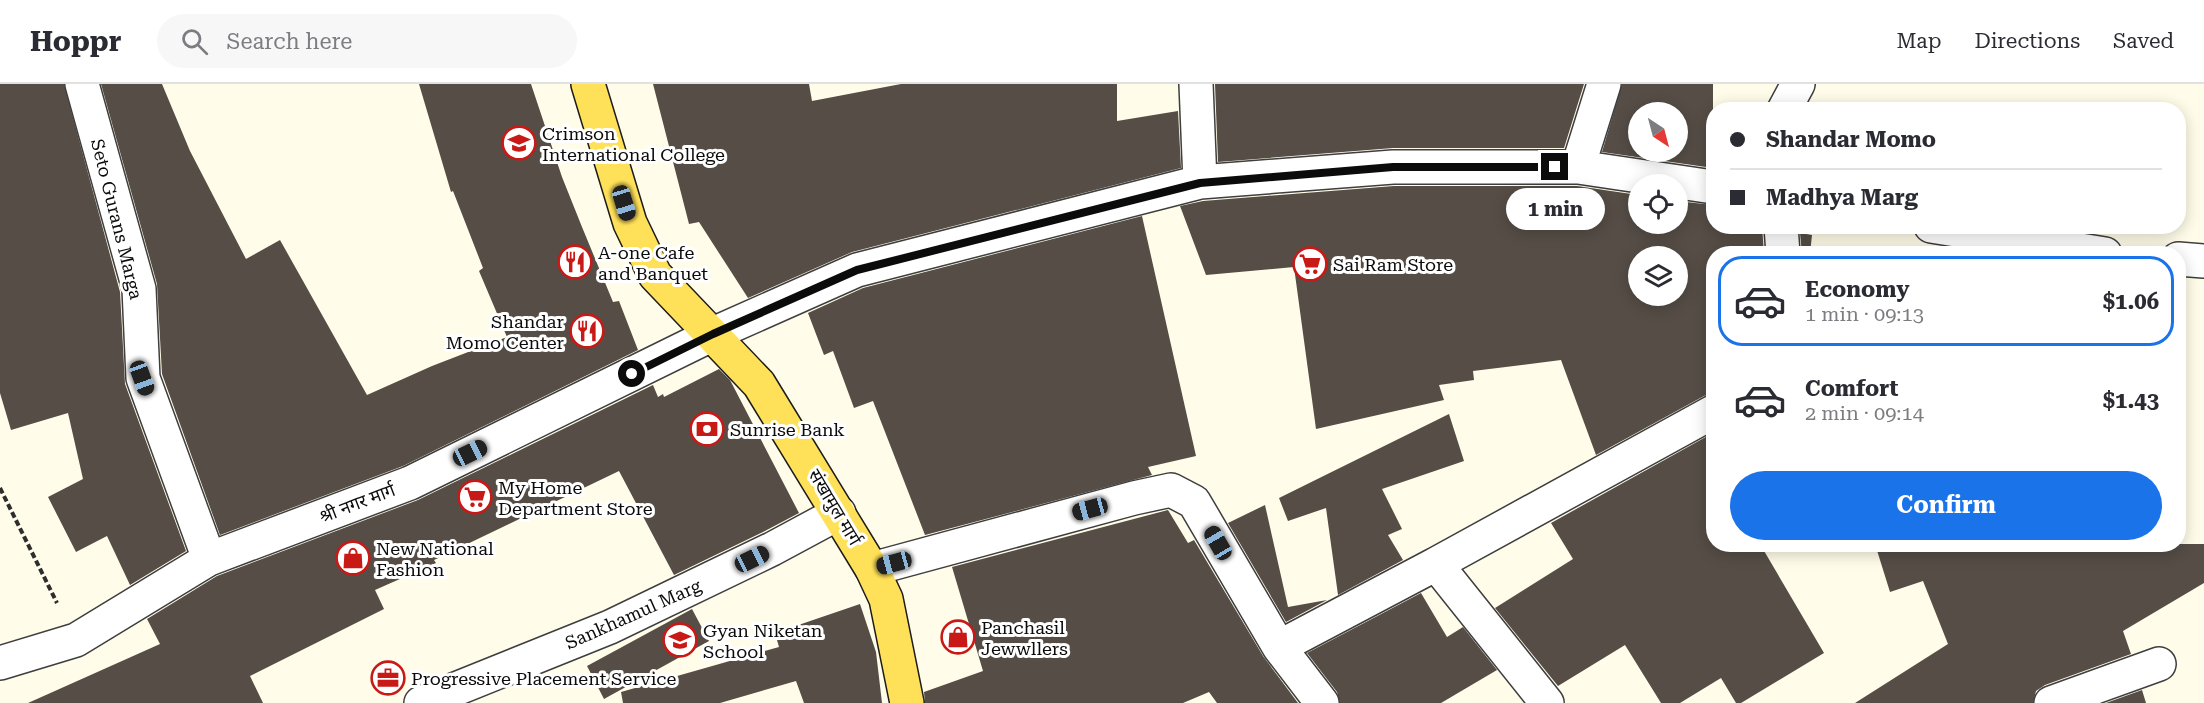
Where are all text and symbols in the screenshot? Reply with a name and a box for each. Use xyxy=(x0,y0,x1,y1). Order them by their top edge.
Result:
search box xyxy=(157,14,577,68)
text: Hoppr xyxy=(30,25,121,58)
icon: search xyxy=(178,25,211,58)
text: Search here xyxy=(226,29,352,54)
text: Map xyxy=(1897,29,1941,53)
text: Directions xyxy=(1974,29,2080,53)
text: Saved xyxy=(2113,29,2174,53)
north arrow xyxy=(1628,102,1688,162)
map controls xyxy=(1628,102,1688,306)
place label: Crimson International College xyxy=(542,123,725,165)
school or university icon: Crimson International College xyxy=(501,125,537,161)
text: Shandar Momo xyxy=(1766,127,1936,152)
street label: Seto Gurans Marga xyxy=(87,137,147,302)
route end xyxy=(1541,153,1568,180)
button: locate xyxy=(1628,174,1688,234)
car xyxy=(610,183,638,223)
text: Madhya Marg xyxy=(1766,185,1918,210)
callout: 1 min xyxy=(1506,188,1604,230)
text: 1 min xyxy=(1528,197,1583,221)
place label: A-one Cafe and Banquet xyxy=(598,242,708,284)
restaurant icon: A-one Cafe and Banquet xyxy=(557,244,593,280)
supermarket icon: Sai Ram Store xyxy=(1292,246,1328,282)
button: layers xyxy=(1628,246,1688,306)
place label: Sai Ram Store xyxy=(1333,254,1453,275)
icon: car xyxy=(1733,274,1787,328)
text: Economy xyxy=(1805,277,1909,302)
text: $1.06 xyxy=(2103,289,2159,314)
text: 1 min · 09:13 xyxy=(1805,302,1924,326)
place label: Shandar Momo Center xyxy=(446,311,564,353)
restaurant icon: Shandar Momo Center xyxy=(569,313,605,349)
car xyxy=(127,358,157,398)
route start xyxy=(618,360,645,387)
icon: car xyxy=(1733,373,1787,427)
text: Comfort xyxy=(1805,376,1898,401)
text: $1.43 xyxy=(2103,388,2159,413)
text: 2 min · 09:14 xyxy=(1805,401,1924,425)
bank icon: Sunrise Bank xyxy=(689,411,725,447)
place label: Sunrise Bank xyxy=(730,419,845,440)
car xyxy=(450,437,490,469)
street label: संखामुल मार्ग xyxy=(802,465,866,551)
button: Confirm xyxy=(1730,471,2162,540)
place label: My Home Department Store xyxy=(498,477,653,519)
street label: श्री नगर मार्ग xyxy=(316,479,399,527)
supermarket icon: My Home Department Store xyxy=(457,479,493,515)
car xyxy=(1070,496,1110,522)
car xyxy=(1201,523,1235,563)
place label: New National Fashion xyxy=(376,538,494,580)
shop icon: New National Fashion xyxy=(335,540,371,576)
car xyxy=(732,543,772,575)
car xyxy=(874,550,914,576)
street label: Sankhamul Marg xyxy=(562,574,705,653)
place label: Panchasil Jewwllers xyxy=(981,617,1068,659)
shop icon: Panchasil Jewwllers xyxy=(940,619,976,655)
place label: Gyan Niketan School xyxy=(703,620,823,662)
school or university icon: Gyan Niketan School xyxy=(662,622,698,658)
office icon: Progressive Placement Service xyxy=(370,660,406,696)
place label: Progressive Placement Service xyxy=(411,668,676,689)

